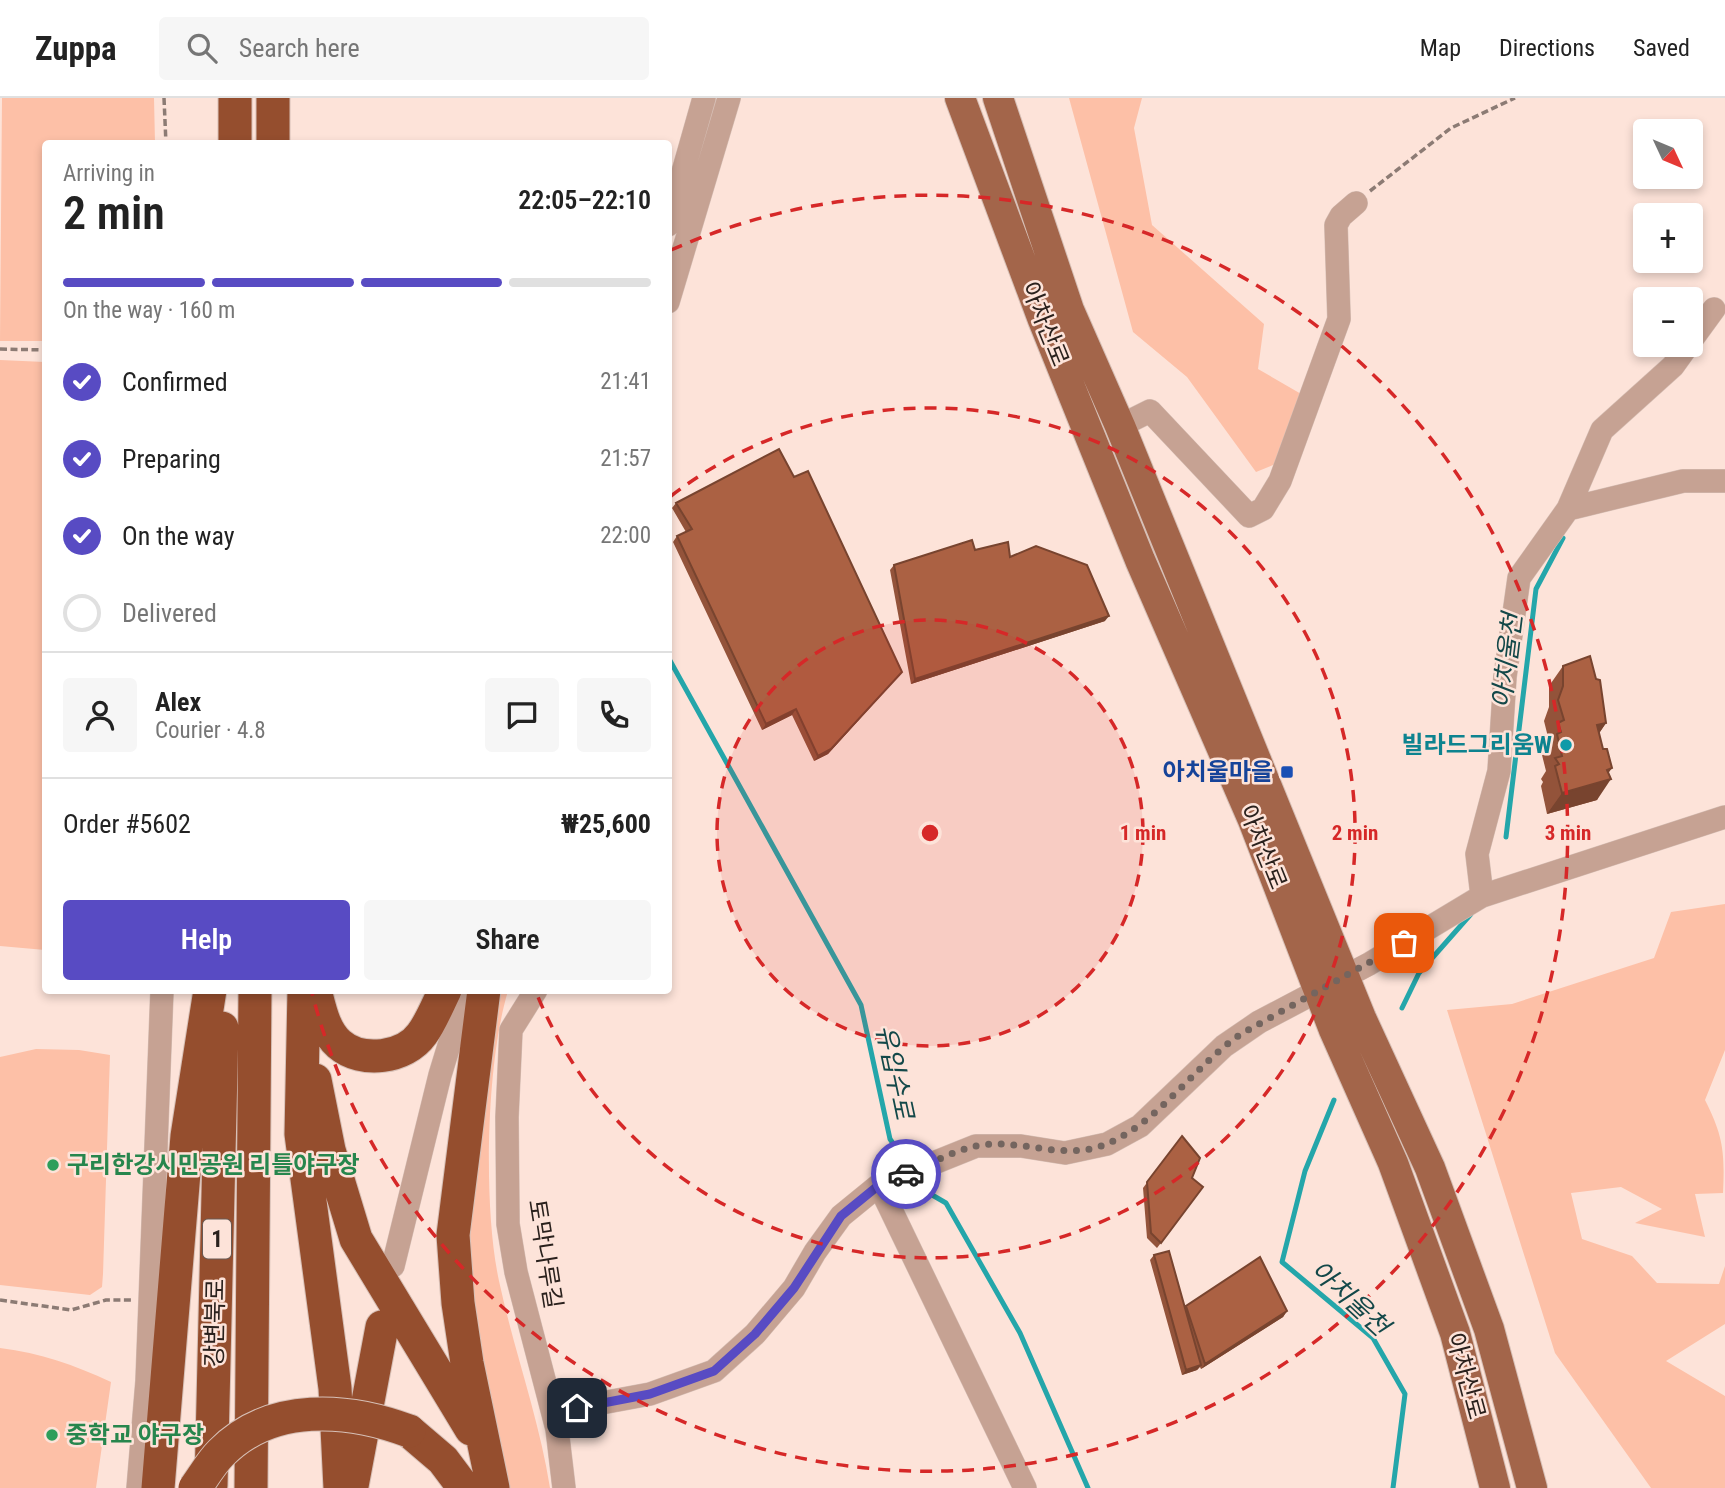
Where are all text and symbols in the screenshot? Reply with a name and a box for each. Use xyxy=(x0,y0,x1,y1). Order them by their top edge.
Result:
search box xyxy=(159,17,649,80)
text: Zuppa xyxy=(35,29,117,68)
icon: search xyxy=(183,29,221,67)
text: Search here xyxy=(239,33,360,63)
text: Map xyxy=(1420,34,1461,62)
text: Directions xyxy=(1499,34,1595,62)
text: Saved xyxy=(1633,34,1690,62)
north arrow xyxy=(1633,119,1703,189)
map controls xyxy=(1633,119,1703,357)
text: Arriving in xyxy=(63,160,155,187)
text: 22:05–22:10 xyxy=(518,185,651,215)
text: 2 min xyxy=(63,186,165,240)
button: + xyxy=(1633,203,1703,273)
street label: 아차산로 xyxy=(1015,278,1075,370)
button: − xyxy=(1633,287,1703,357)
text: On the way · 160 m xyxy=(63,297,235,324)
icon: check xyxy=(63,363,101,401)
text: Confirmed xyxy=(122,367,228,397)
text: 21:41 xyxy=(600,368,651,395)
icon: check xyxy=(63,440,101,478)
text: Preparing xyxy=(122,444,221,474)
text: 21:57 xyxy=(600,445,651,472)
icon: check xyxy=(63,517,101,555)
text: On the way xyxy=(122,521,235,551)
text: 22:00 xyxy=(600,522,651,549)
text: Delivered xyxy=(122,598,217,628)
water label: 아치울천 xyxy=(1486,609,1528,710)
button: person xyxy=(63,678,137,752)
button: chat xyxy=(485,678,559,752)
button: phone xyxy=(577,678,651,752)
text: Alex xyxy=(155,687,201,717)
text: Courier · 4.8 xyxy=(155,717,266,744)
place label: 빌라드그리움W xyxy=(1402,731,1552,759)
marker: 빌라드그리움W xyxy=(1558,737,1574,753)
place label: 아치울마을 xyxy=(1163,758,1273,786)
marker: 아치울마을 xyxy=(1279,764,1295,780)
street label: 아차산로 xyxy=(1233,801,1293,893)
text: Order #5602 xyxy=(63,809,191,839)
text: ₩25,600 xyxy=(561,809,651,839)
centre of rings xyxy=(918,821,942,845)
text: 1 min xyxy=(1120,821,1166,845)
text: 2 min xyxy=(1332,821,1378,845)
text: 3 min xyxy=(1545,821,1591,845)
button: Help xyxy=(63,900,350,980)
button: Share xyxy=(364,900,651,980)
pin xyxy=(1374,913,1434,973)
icon: bag xyxy=(1385,924,1423,962)
water label: 유입수로 xyxy=(870,1022,920,1123)
courier xyxy=(871,1139,941,1209)
place label: 구리한강시민공원 리틀야구장 xyxy=(67,1151,360,1179)
icon: car xyxy=(887,1155,925,1193)
marker: 구리한강시민공원 리틀야구장 xyxy=(45,1157,61,1173)
street label: 토막나루길 xyxy=(523,1197,567,1311)
road number: 1 xyxy=(203,1220,231,1258)
water label: 아치울천 xyxy=(1305,1254,1397,1344)
street label: 강변북로 xyxy=(200,1279,230,1367)
street label: 아차산로 xyxy=(1441,1330,1491,1422)
pin xyxy=(547,1378,607,1438)
icon: home xyxy=(558,1389,596,1427)
place label: 중학교 야구장 xyxy=(66,1421,204,1449)
marker: 중학교 야구장 xyxy=(44,1427,60,1443)

